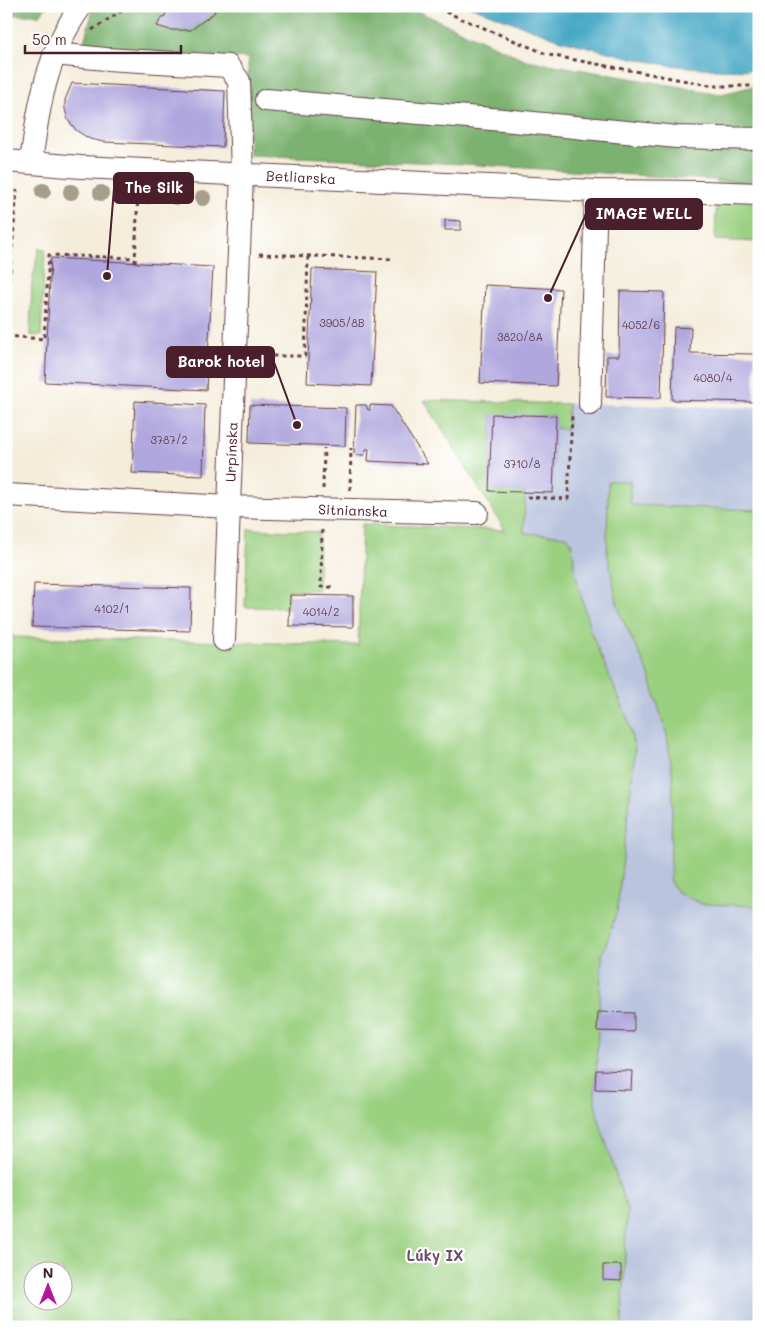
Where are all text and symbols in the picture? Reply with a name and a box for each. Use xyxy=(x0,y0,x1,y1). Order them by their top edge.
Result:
scale bar xyxy=(25,22,181,54)
text: 50 m xyxy=(32,29,67,49)
street label: Betliarska xyxy=(266,166,336,188)
callout: The Silk xyxy=(114,173,193,203)
text: The Silk xyxy=(125,177,183,197)
callout: IMAGE WELL xyxy=(586,199,702,229)
text: IMAGE WELL xyxy=(596,203,693,223)
house number: 3905/8B xyxy=(319,315,365,330)
house number: 4052/6 xyxy=(622,317,660,332)
house number: 3820/8A xyxy=(497,329,543,344)
callout: Barok hotel xyxy=(167,347,274,377)
text: Barok hotel xyxy=(177,351,265,371)
house number: 4080/4 xyxy=(694,370,733,385)
street label: Urpínska xyxy=(220,422,242,482)
house number: 3787/2 xyxy=(150,432,188,447)
house number: 3710/8 xyxy=(504,456,541,471)
street label: Sitnianska xyxy=(318,499,388,521)
house number: 4102/1 xyxy=(95,601,129,616)
house number: 4014/2 xyxy=(303,604,339,619)
district label: Lúky IX xyxy=(407,1245,463,1265)
north arrow xyxy=(22,1260,72,1310)
text: N xyxy=(43,1263,53,1282)

